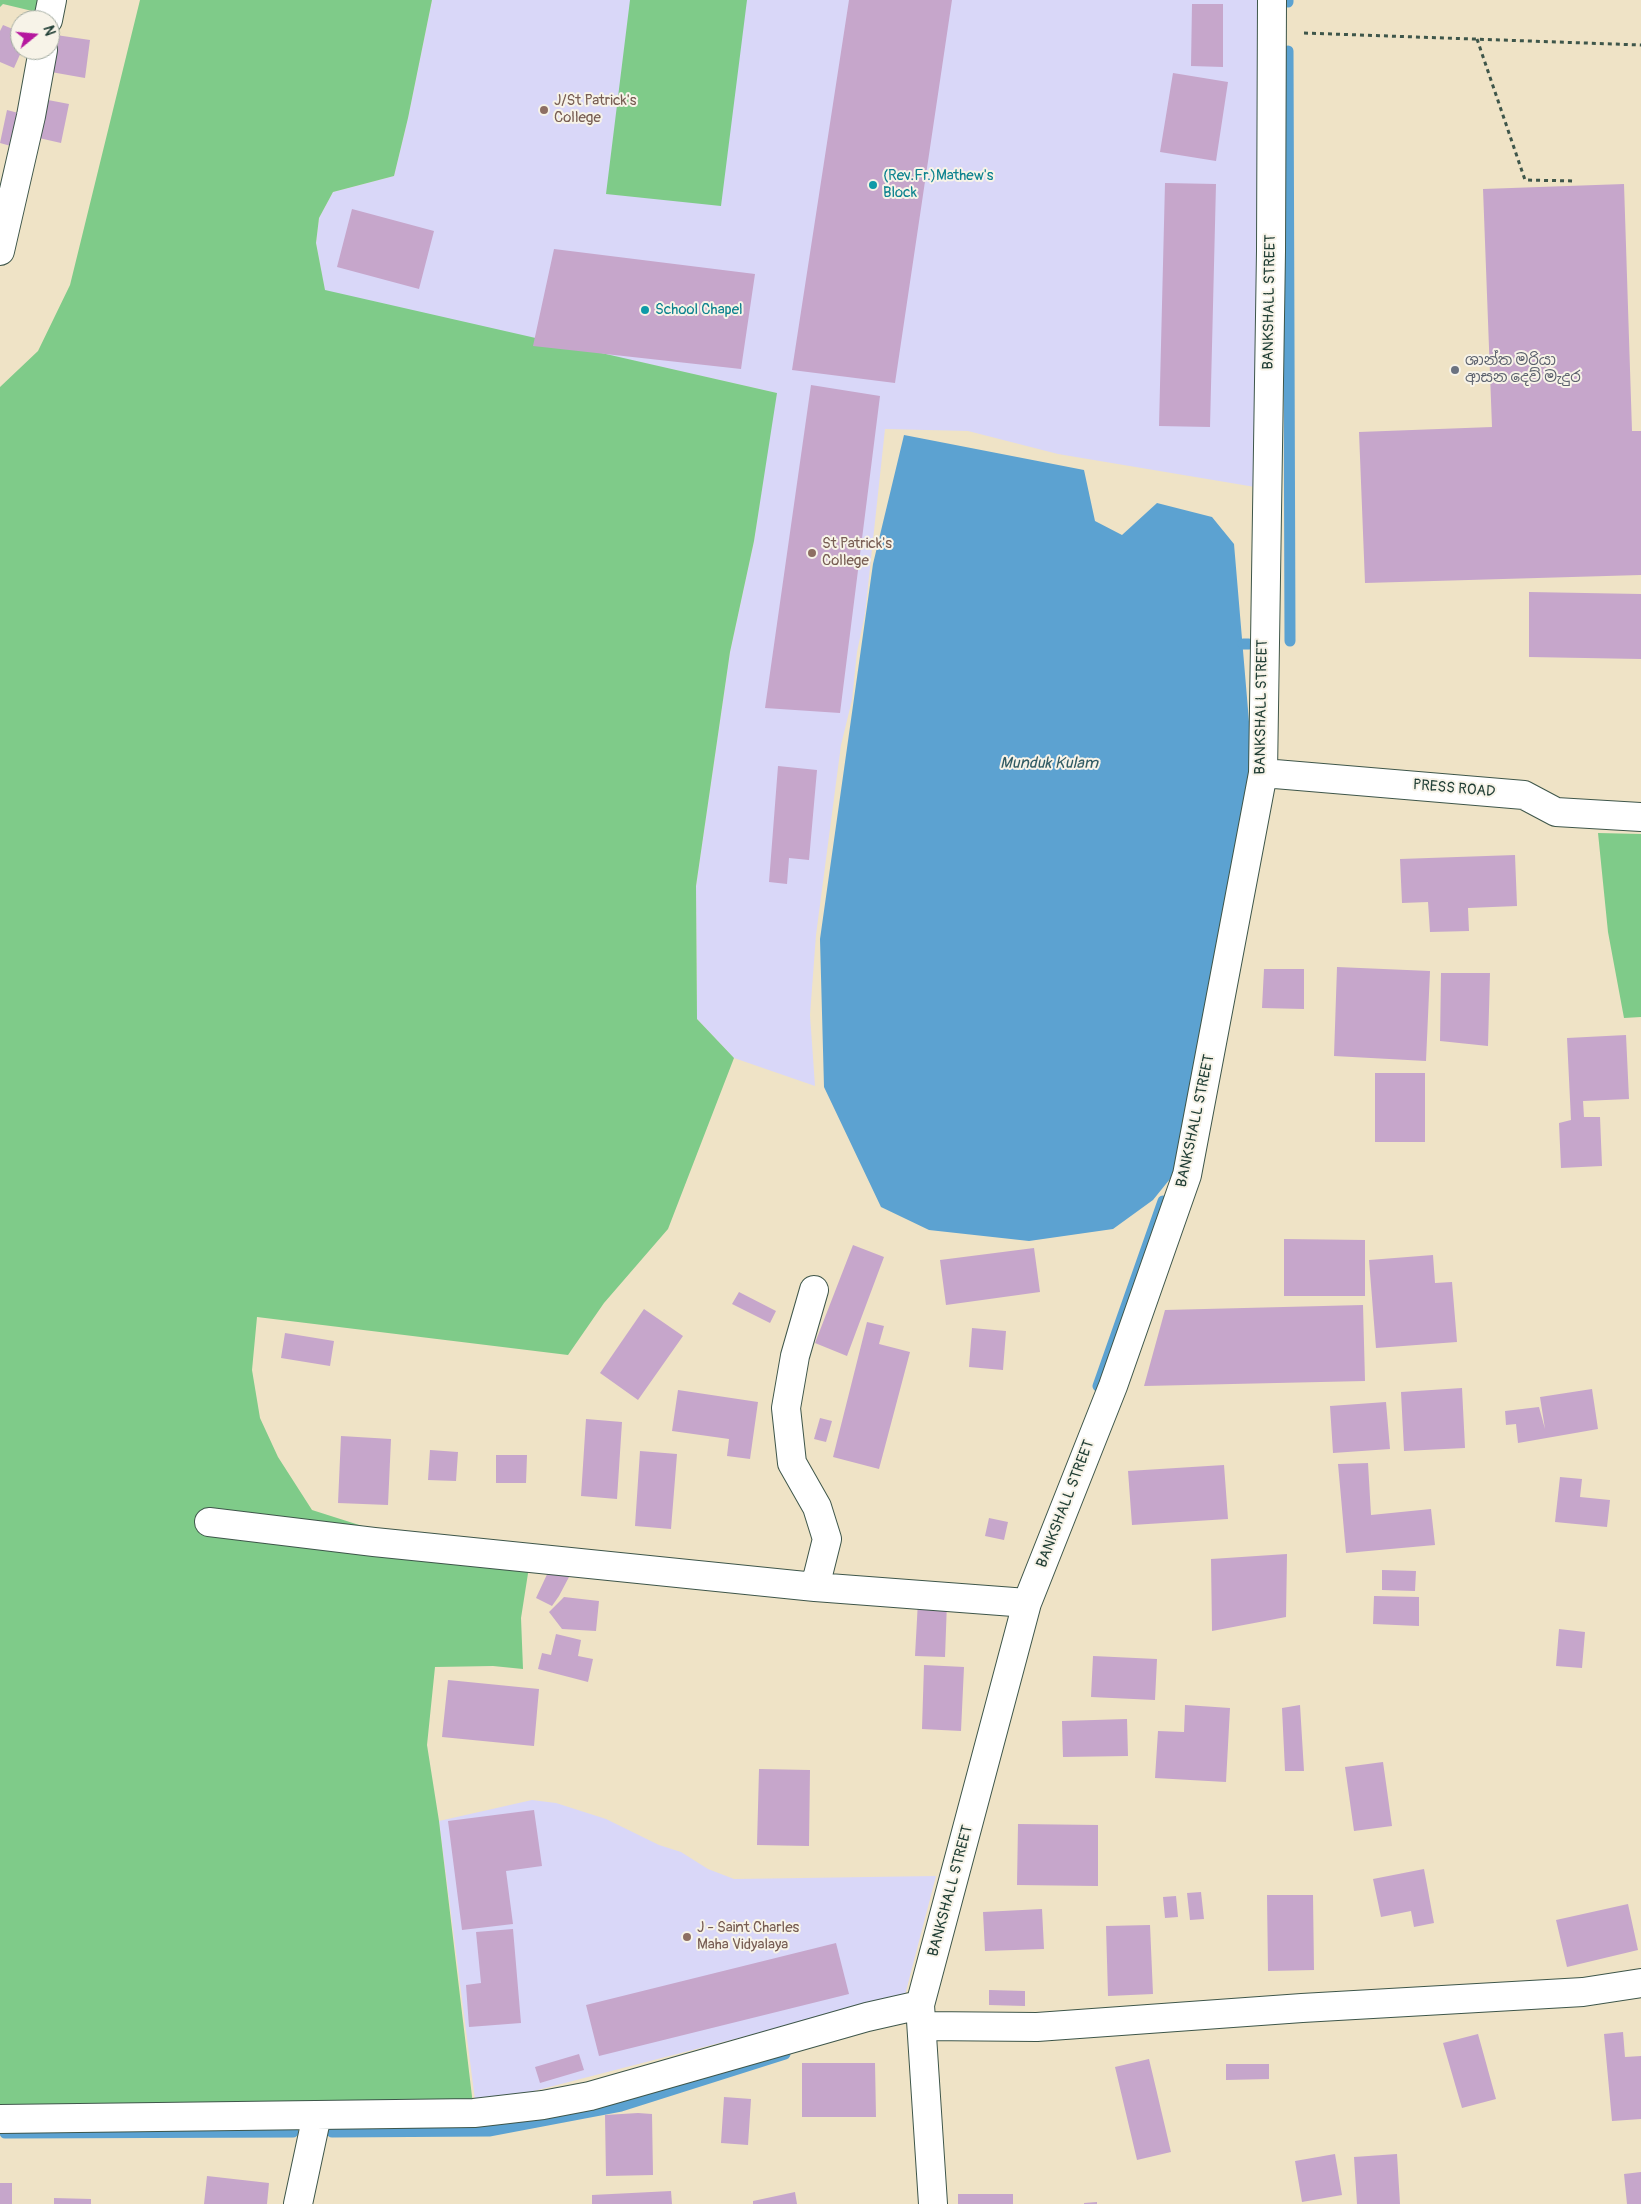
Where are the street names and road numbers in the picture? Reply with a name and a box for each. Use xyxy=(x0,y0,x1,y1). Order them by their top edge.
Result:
street label: BANKSHALL STREET xyxy=(1260,234,1280,370)
street label: BANKSHALL STREET xyxy=(1252,639,1272,775)
street label: PRESS ROAD xyxy=(1412,776,1496,802)
street label: BANKSHALL STREET xyxy=(1173,1053,1219,1189)
street label: BANKSHALL STREET xyxy=(1033,1438,1099,1570)
street label: BANKSHALL STREET xyxy=(925,1823,977,1959)

